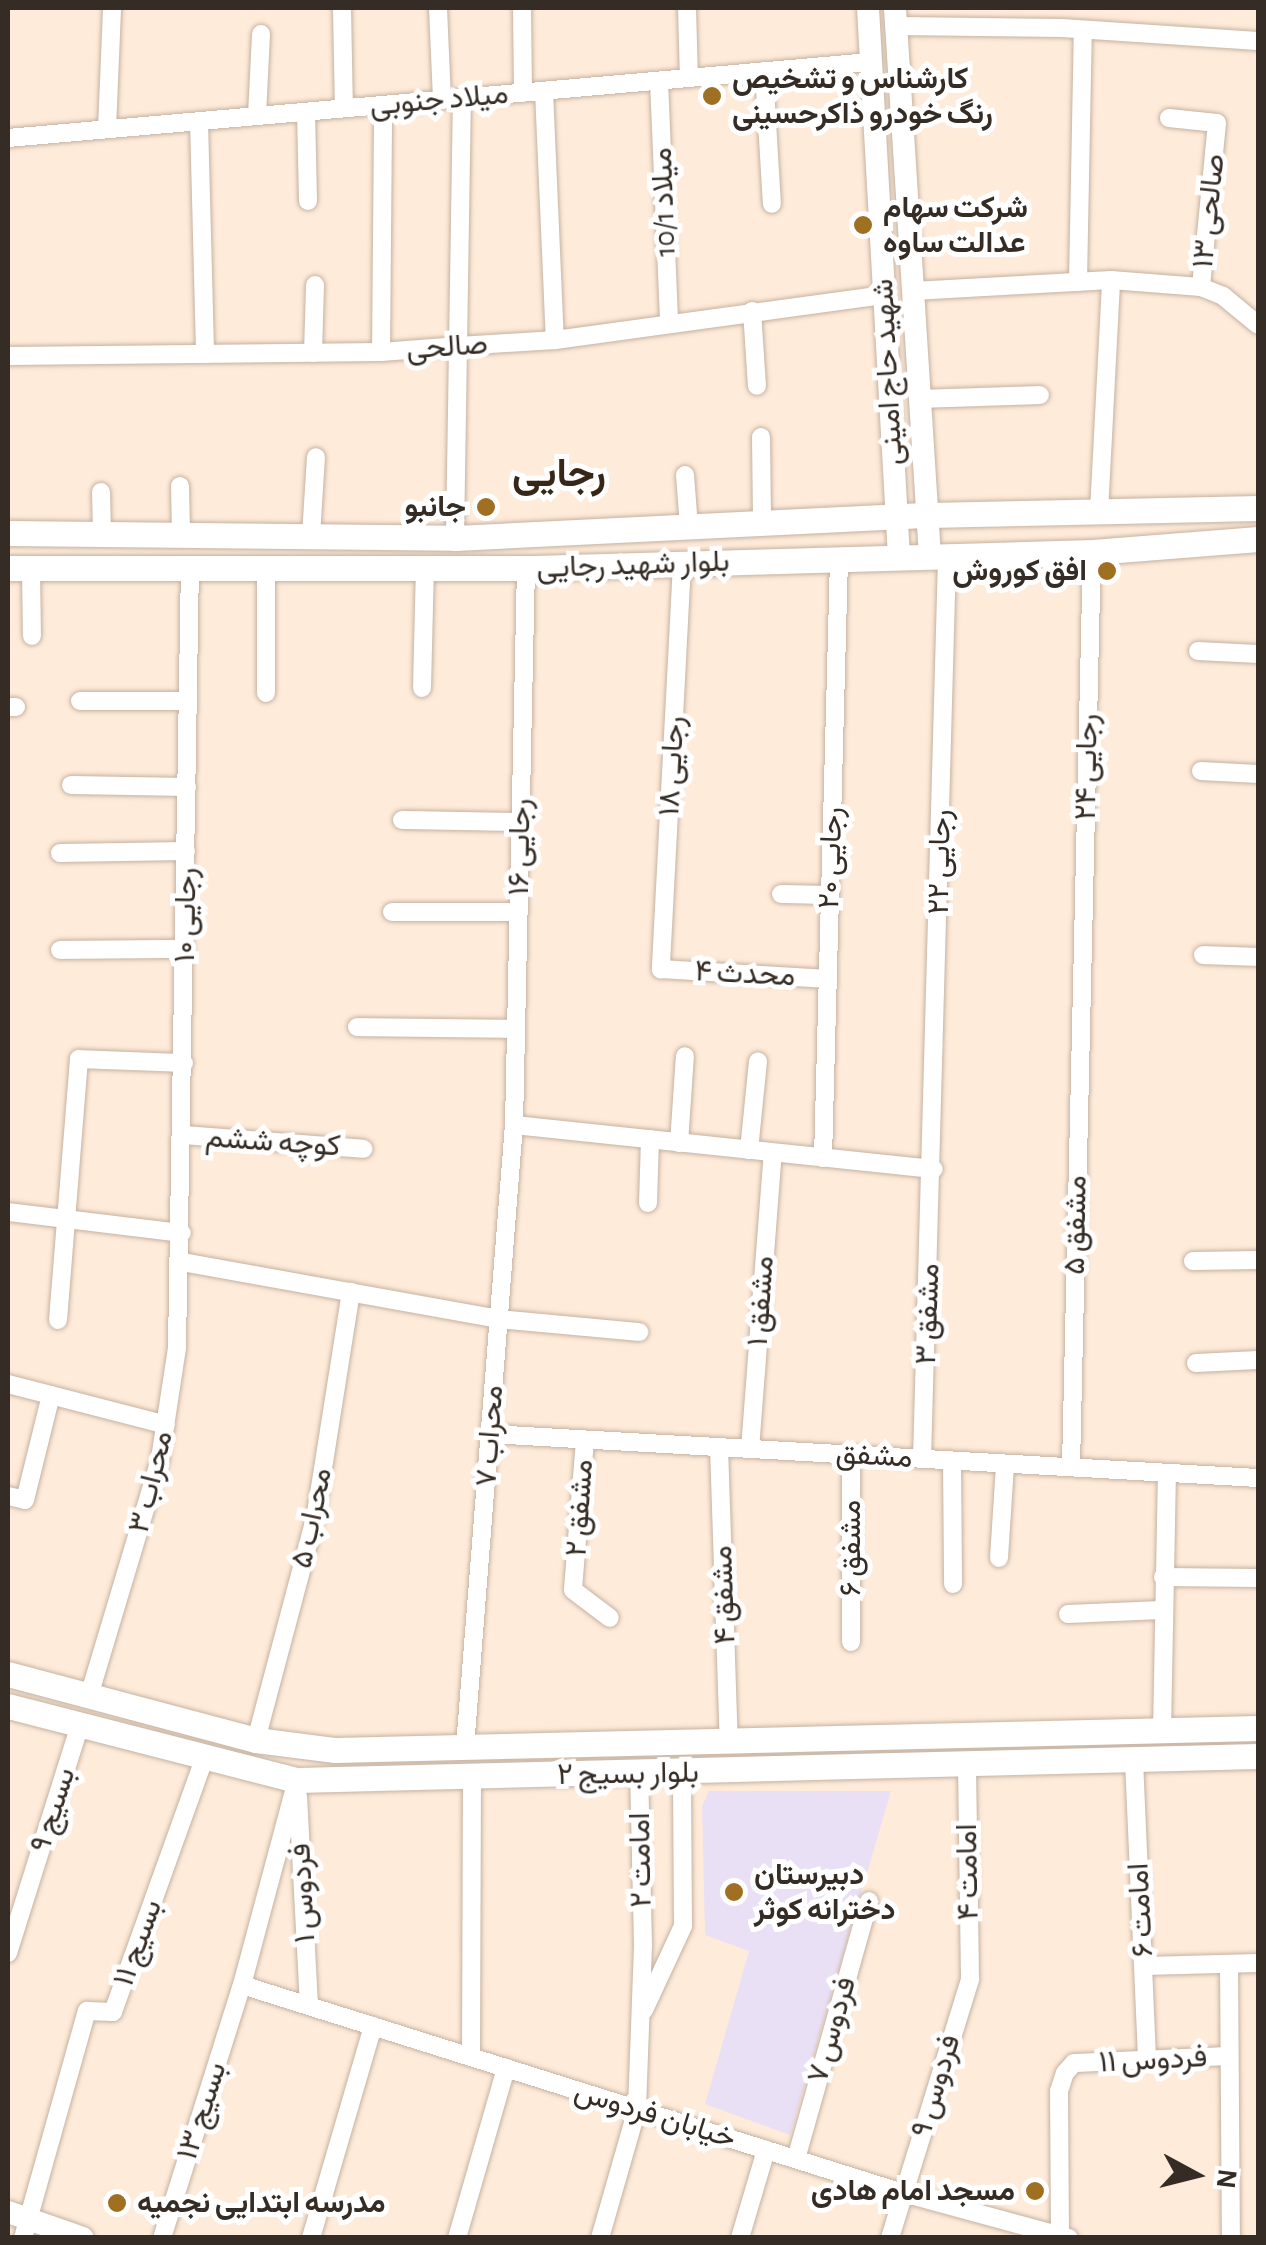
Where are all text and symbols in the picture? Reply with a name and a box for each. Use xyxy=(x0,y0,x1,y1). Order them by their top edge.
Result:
place label: کارشناس و تشخیص رنگ خودرو ذاکرحسینی xyxy=(732,61,993,132)
street label: میلاد جنوبی xyxy=(368,76,510,124)
marker: کارشناس و تشخیص رنگ خودرو ذاکرحسینی xyxy=(701,85,723,107)
street label: میلاد 10/1 xyxy=(644,147,684,257)
street label: صالحی ۱۳ xyxy=(1185,152,1233,270)
place label: شرکت سهام عدالت ساوه xyxy=(883,190,1028,260)
marker: شرکت سهام عدالت ساوه xyxy=(852,214,874,236)
street label: شهید حاج امینی xyxy=(865,278,911,466)
street label: صالحی xyxy=(405,326,489,368)
district label: رجایی xyxy=(512,450,606,498)
place label: جانبو xyxy=(405,489,466,525)
marker: جانبو xyxy=(475,496,497,518)
street label: بلوار شهید رجایی xyxy=(536,544,730,586)
place label: افق کوروش xyxy=(952,553,1087,589)
marker: افق کوروش xyxy=(1096,560,1118,582)
street label: رجایی ۲۴ xyxy=(1068,713,1106,821)
street label: رجایی ۱۸ xyxy=(651,715,693,817)
street label: رجایی ۱۶ xyxy=(501,798,539,896)
street label: رجایی ۲۰ xyxy=(811,806,851,910)
street label: رجایی ۲۲ xyxy=(921,809,959,915)
street label: رجایی ۱۰ xyxy=(167,867,205,963)
street label: محدث ۴ xyxy=(694,953,796,995)
street label: کوچه ششم xyxy=(204,1119,342,1165)
street label: مشفق ۵ xyxy=(1057,1175,1095,1275)
street label: مشفق ۱ xyxy=(740,1255,782,1347)
street label: مشفق ۳ xyxy=(908,1263,948,1365)
street label: محراب ۷ xyxy=(468,1384,512,1488)
street label: محراب ۳ xyxy=(121,1427,181,1537)
street label: مشفق xyxy=(835,1436,913,1476)
street label: مشفق ۲ xyxy=(559,1458,601,1558)
street label: محراب ۵ xyxy=(284,1464,340,1572)
street label: مشفق ۶ xyxy=(833,1500,869,1596)
street label: مشفق ۴ xyxy=(704,1545,744,1645)
street label: بلوار بسیج ۲ xyxy=(557,1755,699,1793)
street label: ۹ بسیج xyxy=(22,1763,84,1857)
street label: امامت ۲ xyxy=(622,1812,660,1908)
street label: امامت ۴ xyxy=(949,1823,987,1921)
street label: فردوس ۱ xyxy=(282,1842,324,1944)
place label: دبیرستان دخترانه کوثر xyxy=(754,1857,896,1928)
street label: امامت ۶ xyxy=(1121,1862,1161,1958)
marker: دبیرستان دخترانه کوثر xyxy=(723,1881,745,1903)
street label: ۱۱ بسیج xyxy=(106,1895,170,1991)
street label: فردوس ۷ xyxy=(800,1973,864,2087)
street label: فردوس ۹ xyxy=(903,2030,969,2142)
street label: فردوس ۱۱ xyxy=(1098,2039,1208,2081)
street label: ۱۳ بسیج xyxy=(169,2058,235,2164)
street label: خیابان فردوس xyxy=(570,2073,740,2157)
north arrow xyxy=(1146,2125,1246,2225)
text: N xyxy=(1211,2167,1241,2190)
place label: مسجد امام هادی xyxy=(811,2173,1015,2209)
marker: مسجد امام هادی xyxy=(1024,2180,1046,2202)
place label: مدرسه ابتدایی نجمیه xyxy=(137,2185,386,2221)
marker: مدرسه ابتدایی نجمیه xyxy=(106,2192,128,2214)

